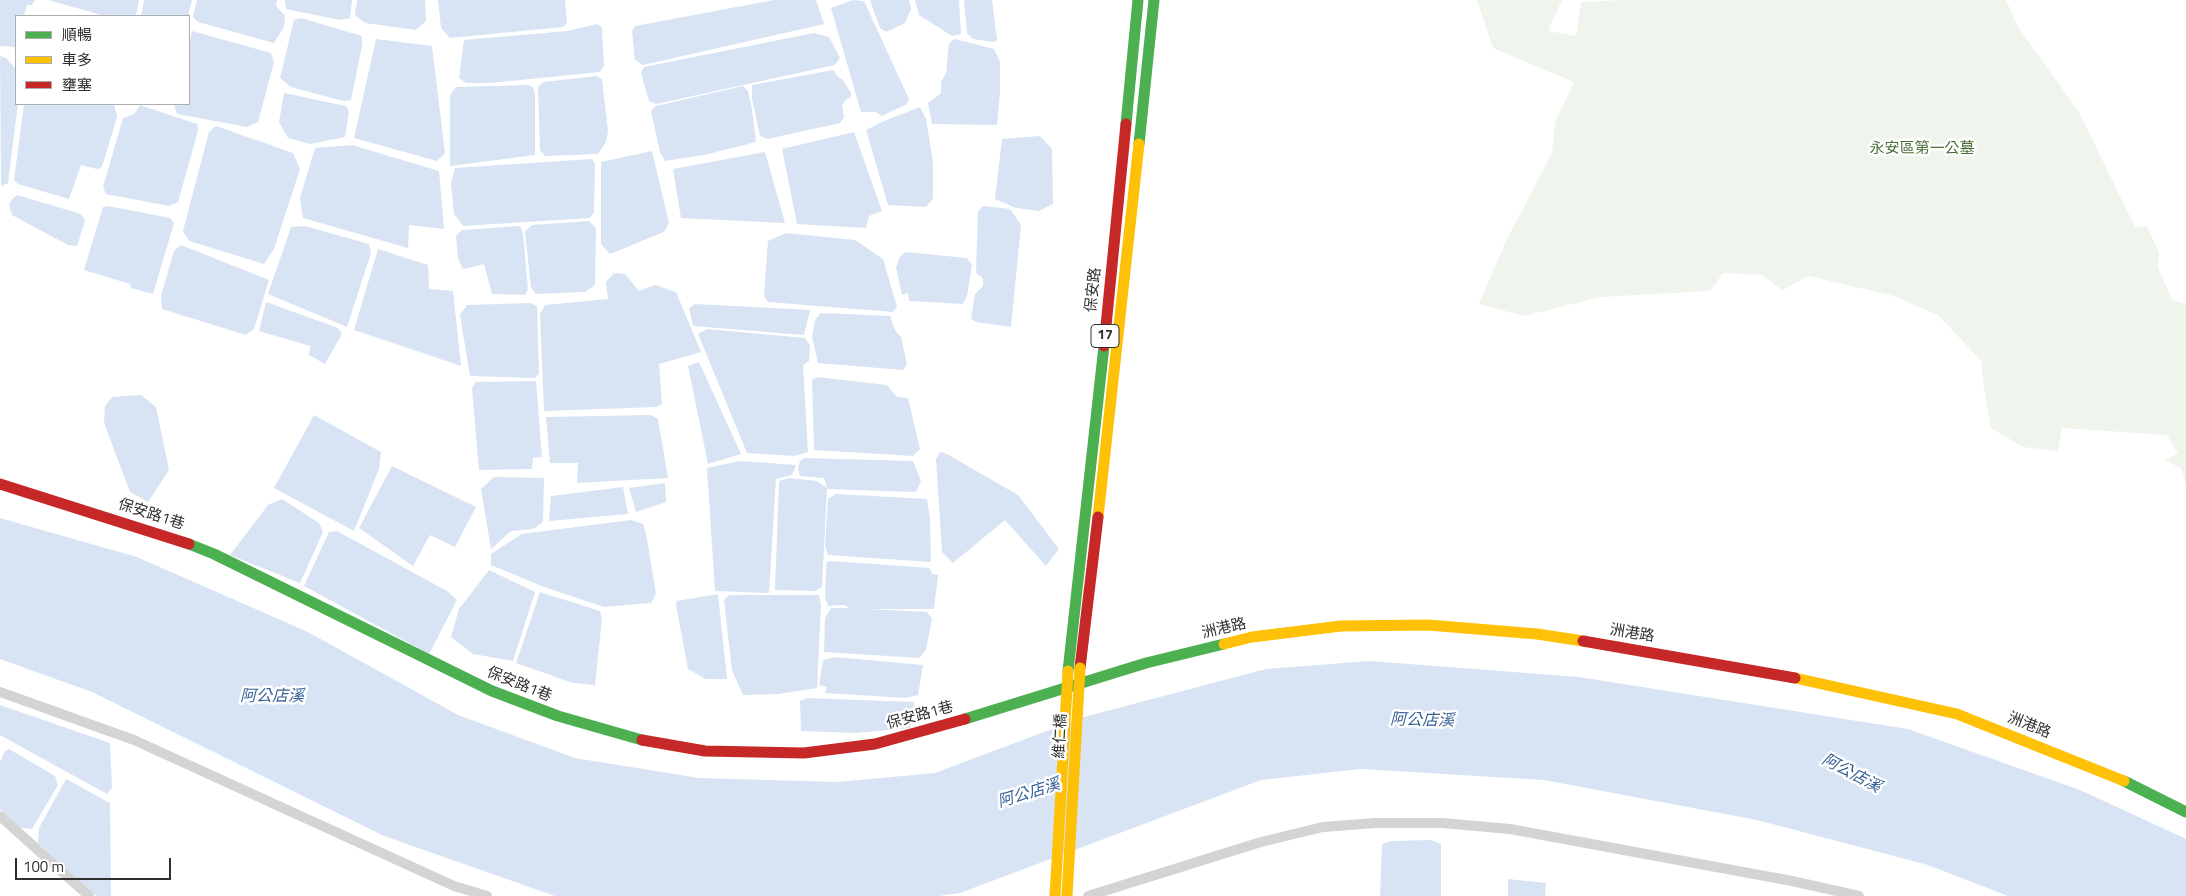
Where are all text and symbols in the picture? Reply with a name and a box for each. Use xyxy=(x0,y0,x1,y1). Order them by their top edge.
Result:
legend xyxy=(15,15,190,105)
text: 順暢 xyxy=(62,23,92,46)
text: 車多 xyxy=(62,48,92,71)
text: 壅塞 xyxy=(62,73,92,96)
park label: 永安區第一公墓 xyxy=(1870,140,1974,158)
street label: 保安路 xyxy=(1083,267,1105,313)
road number: 17 xyxy=(1091,324,1119,348)
street label: 保安路1巷 xyxy=(116,496,186,534)
street label: 洲港路 xyxy=(1200,615,1248,643)
street label: 洲港路 xyxy=(1608,622,1656,646)
street label: 保安路1巷 xyxy=(484,664,554,706)
water label: 阿公店溪 xyxy=(240,687,304,707)
street label: 保安路1巷 xyxy=(885,698,955,734)
street label: 洲港路 xyxy=(2005,709,2053,743)
water label: 阿公店溪 xyxy=(1390,711,1454,731)
street label: 維仁橋 xyxy=(1051,713,1071,759)
water label: 阿公店溪 xyxy=(1818,751,1884,797)
water label: 阿公店溪 xyxy=(996,775,1062,813)
scale bar xyxy=(18,848,174,880)
text: 100 m xyxy=(23,855,64,878)

